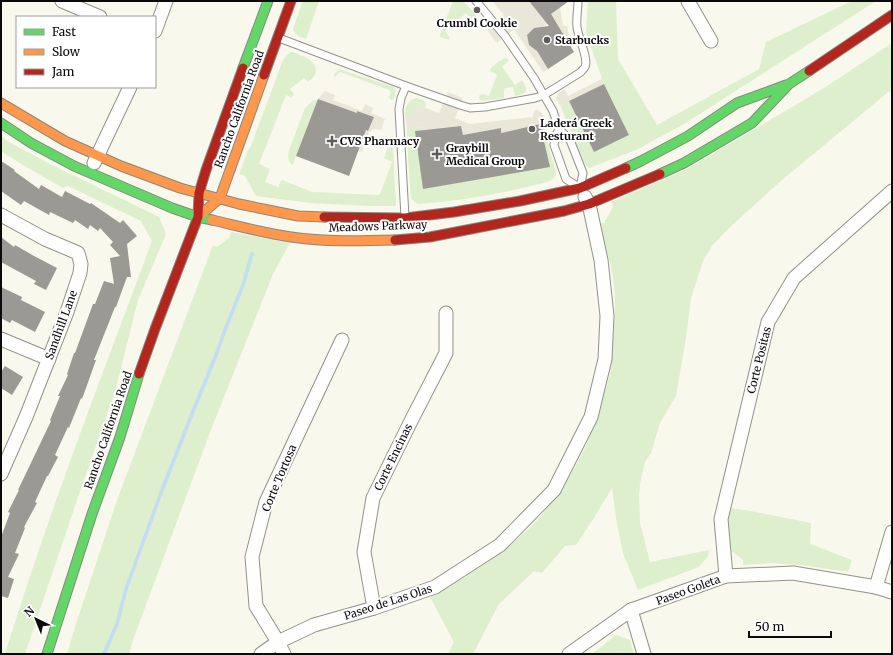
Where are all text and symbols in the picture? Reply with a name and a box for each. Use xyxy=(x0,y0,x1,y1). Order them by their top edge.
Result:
marker: Crumbl Cookie xyxy=(472,5,482,15)
legend xyxy=(16,16,156,88)
place label: Crumbl Cookie xyxy=(437,16,517,30)
text: Fast xyxy=(52,24,76,39)
place label: Starbucks xyxy=(555,33,610,47)
marker: Starbucks xyxy=(542,35,552,45)
text: Slow xyxy=(52,44,81,59)
street label: Rancho California Road xyxy=(211,48,267,170)
text: Jam xyxy=(51,64,75,79)
place label: Laderá Greek Resturant xyxy=(540,116,613,143)
marker: Laderá Greek Resturant xyxy=(527,124,537,134)
place label: CVS Pharmacy xyxy=(340,134,420,148)
marker: CVS Pharmacy xyxy=(327,136,337,146)
place label: Graybill Medical Group xyxy=(446,141,525,168)
marker: Graybill Medical Group xyxy=(431,148,443,160)
street label: Meadows Parkway xyxy=(328,217,428,235)
street label: Sandhill Lane xyxy=(42,288,80,362)
street label: Corte Positas xyxy=(744,325,774,395)
street label: Rancho California Road xyxy=(81,369,135,491)
street label: Corte Encinas xyxy=(371,421,415,493)
street label: Corte Tortosa xyxy=(259,442,299,514)
street label: Paseo Goleta xyxy=(654,572,722,608)
street label: Paseo de Las Olas xyxy=(342,581,434,623)
north arrow xyxy=(16,599,56,639)
text: N xyxy=(21,603,37,620)
scale bar xyxy=(749,613,831,639)
text: 50 m xyxy=(755,619,784,634)

